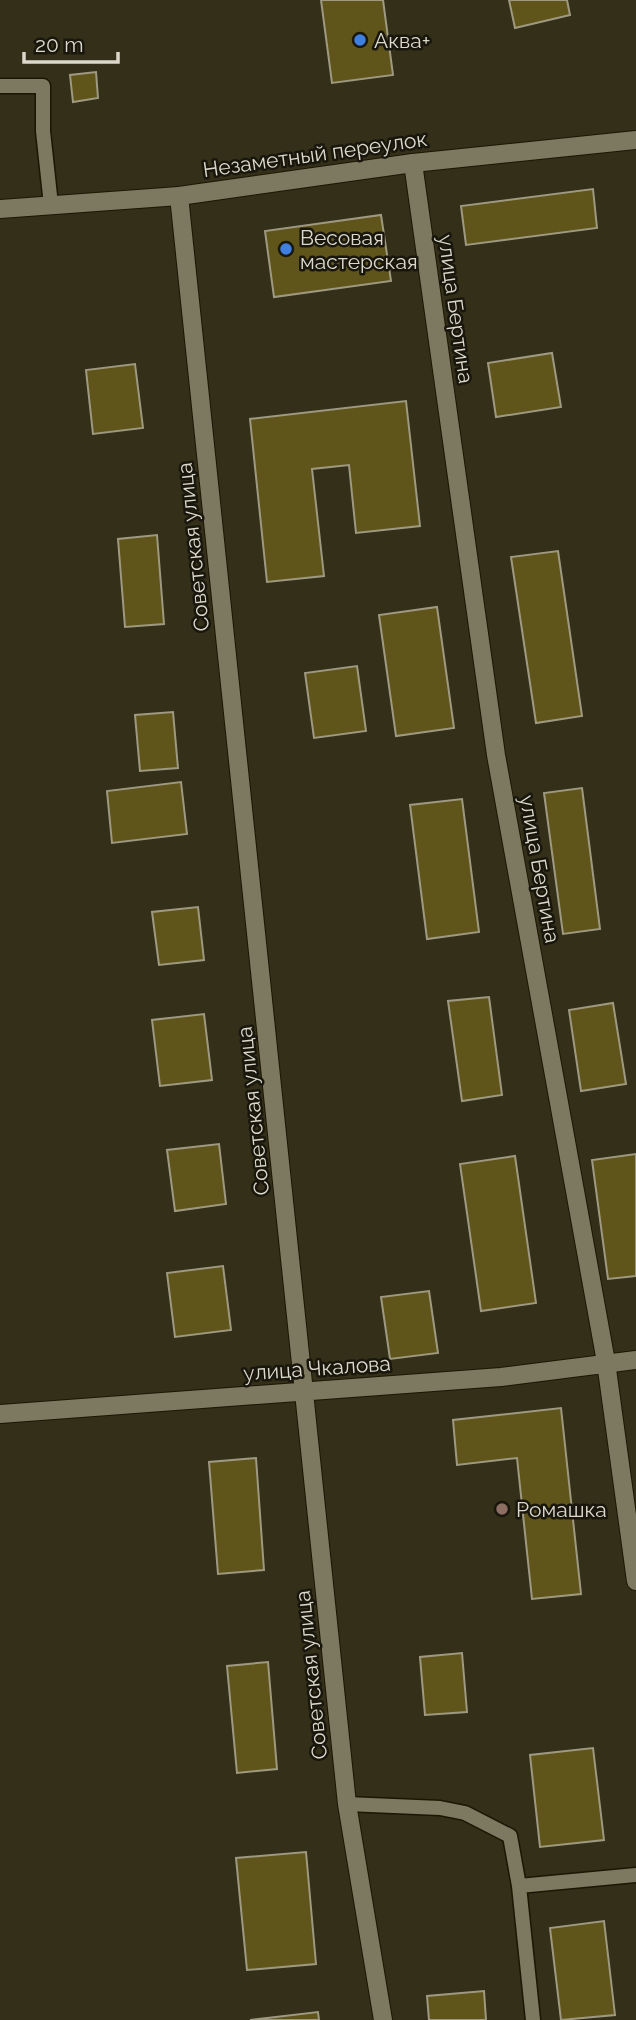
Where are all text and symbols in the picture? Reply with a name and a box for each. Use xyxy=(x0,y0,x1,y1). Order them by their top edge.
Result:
scale bar xyxy=(24,21,119,65)
place label: Аква+ xyxy=(374,28,431,53)
text: 20 m xyxy=(35,32,83,57)
marker: Аква+ xyxy=(352,32,368,48)
street label: Незаметный переулок xyxy=(201,126,429,182)
place label: Весовая мастерская xyxy=(300,225,418,274)
street label: улица Бертина xyxy=(433,233,479,385)
marker: Весовая мастерская xyxy=(278,241,294,257)
street label: Советская улица xyxy=(172,461,214,633)
street label: улица Бертина xyxy=(515,793,565,945)
street label: Советская улица xyxy=(232,1025,274,1197)
street label: улица Чкалова xyxy=(242,1350,392,1386)
place label: Ромашка xyxy=(516,1497,607,1522)
marker: Ромашка xyxy=(494,1501,510,1517)
street label: Советская улица xyxy=(290,1589,332,1761)

